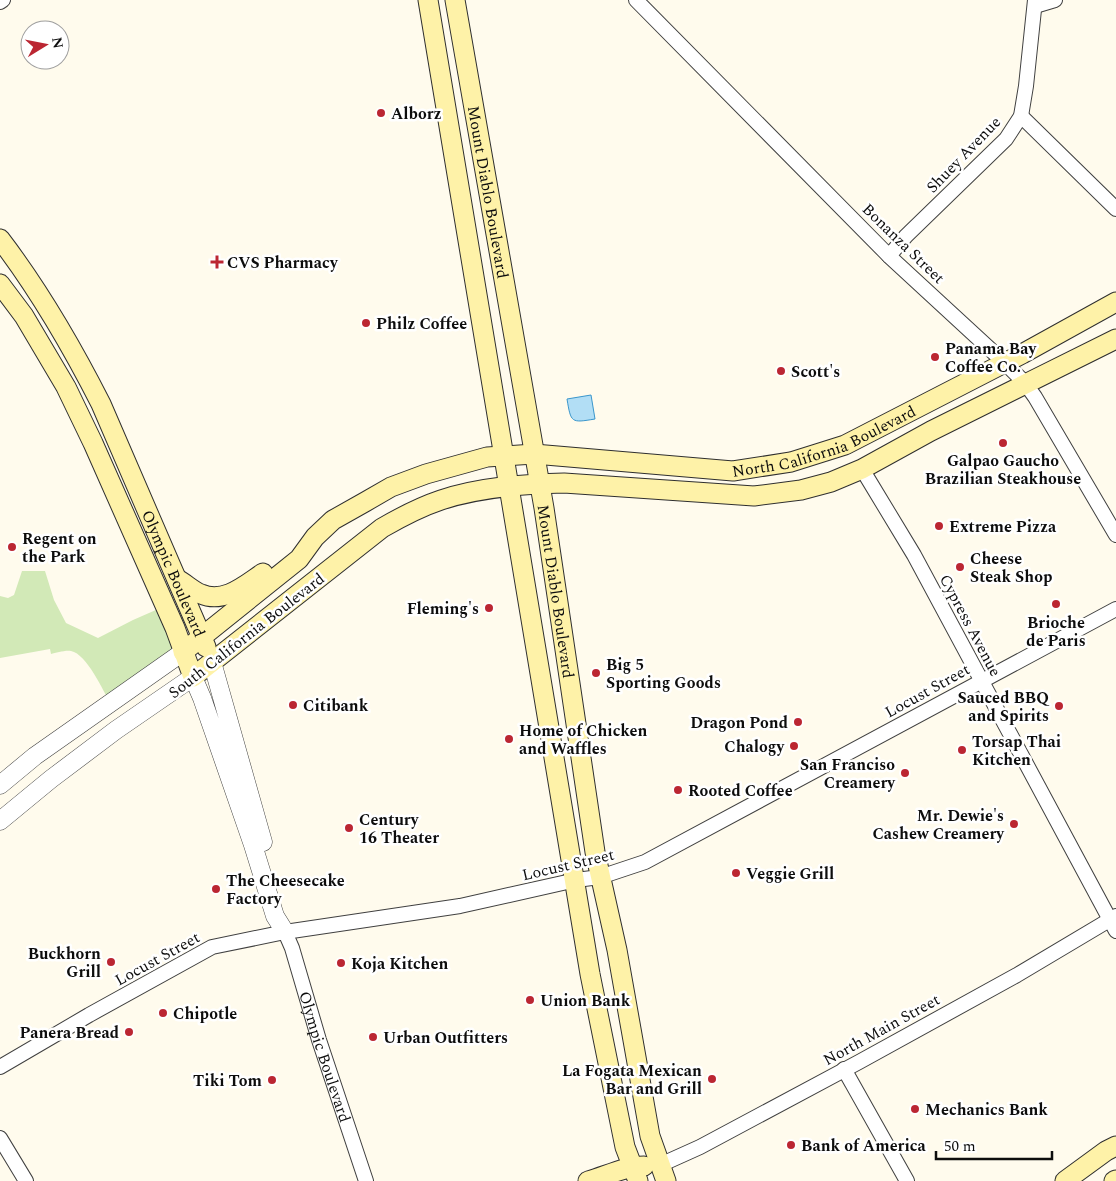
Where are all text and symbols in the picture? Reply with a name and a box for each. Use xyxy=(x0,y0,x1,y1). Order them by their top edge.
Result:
north arrow xyxy=(20,20,70,70)
text: N xyxy=(46,35,69,50)
place label: Alborz xyxy=(391,102,442,126)
street label: Mount Diablo Boulevard xyxy=(461,104,515,281)
marker: Alborz xyxy=(375,107,387,119)
street label: Shuey Avenue xyxy=(921,111,1007,199)
street label: Bonanza Street xyxy=(856,198,950,290)
place label: CVS Pharmacy xyxy=(227,251,339,275)
marker: CVS Pharmacy xyxy=(211,256,223,268)
place label: Philz Coffee xyxy=(376,312,467,336)
marker: Philz Coffee xyxy=(360,317,372,329)
place label: Panama Bay Coffee Co. xyxy=(945,337,1037,379)
marker: Panama Bay Coffee Co. xyxy=(929,351,941,363)
place label: Scott's xyxy=(791,360,840,384)
marker: Scott's xyxy=(775,365,787,377)
street label: North California Boulevard xyxy=(730,400,920,484)
marker: Galpao Gaucho Brazilian Steakhouse xyxy=(997,437,1009,449)
place label: Galpao Gaucho Brazilian Steakhouse xyxy=(925,449,1081,491)
street label: Mount Diablo Boulevard xyxy=(531,503,580,680)
street label: Olympic Boulevard xyxy=(135,506,211,641)
place label: Extreme Pizza xyxy=(949,515,1057,539)
marker: Extreme Pizza xyxy=(933,520,945,532)
place label: Regent on the Park xyxy=(22,527,97,569)
marker: Regent on the Park xyxy=(6,541,18,553)
place label: Cheese Steak Shop xyxy=(970,547,1052,589)
marker: Cheese Steak Shop xyxy=(954,561,966,573)
street label: South California Boulevard xyxy=(163,567,330,705)
street label: Cypress Avenue xyxy=(933,570,1007,681)
place label: Fleming's xyxy=(407,597,479,621)
marker: Brioche de Paris xyxy=(1050,598,1062,610)
marker: Fleming's xyxy=(483,602,495,614)
place label: Brioche de Paris xyxy=(1026,611,1086,653)
place label: Big 5 Sporting Goods xyxy=(606,653,721,695)
street label: Locust Street xyxy=(881,657,975,724)
marker: Big 5 Sporting Goods xyxy=(590,667,602,679)
place label: Sauced BBQ and Spirits xyxy=(957,686,1049,728)
place label: Citibank xyxy=(303,694,369,718)
marker: Citibank xyxy=(287,699,299,711)
marker: Sauced BBQ and Spirits xyxy=(1053,700,1065,712)
place label: Dragon Pond xyxy=(690,711,788,735)
marker: Dragon Pond xyxy=(792,716,804,728)
place label: Home of Chicken and Waffles xyxy=(519,719,648,761)
place label: Torsap Thai Kitchen xyxy=(972,730,1061,772)
marker: Home of Chicken and Waffles xyxy=(503,733,515,745)
place label: Chalogy xyxy=(724,735,785,759)
marker: Chalogy xyxy=(788,740,800,752)
marker: Torsap Thai Kitchen xyxy=(956,744,968,756)
place label: San Franciso Creamery xyxy=(800,753,896,795)
marker: San Franciso Creamery xyxy=(899,767,911,779)
place label: Rooted Coffee xyxy=(688,779,793,803)
marker: Rooted Coffee xyxy=(672,784,684,796)
place label: Mr. Dewie's Cashew Creamery xyxy=(872,804,1005,846)
place label: Century 16 Theater xyxy=(359,808,439,850)
marker: Mr. Dewie's Cashew Creamery xyxy=(1008,818,1020,830)
marker: Century 16 Theater xyxy=(343,822,355,834)
street label: Locust Street xyxy=(520,843,617,887)
place label: Veggie Grill xyxy=(746,862,834,886)
marker: Veggie Grill xyxy=(730,867,742,879)
place label: The Cheesecake Factory xyxy=(226,869,345,911)
marker: The Cheesecake Factory xyxy=(210,883,222,895)
street label: Locust Street xyxy=(111,925,205,992)
place label: Buckhorn Grill xyxy=(28,942,101,984)
place label: Koja Kitchen xyxy=(351,952,448,976)
marker: Buckhorn Grill xyxy=(105,956,117,968)
marker: Koja Kitchen xyxy=(335,957,347,969)
street label: Olympic Boulevard xyxy=(292,988,357,1126)
street label: North Main Street xyxy=(819,988,945,1072)
place label: Union Bank xyxy=(540,989,631,1013)
marker: Union Bank xyxy=(524,994,536,1006)
place label: Chipotle xyxy=(173,1002,237,1026)
marker: Chipotle xyxy=(157,1007,169,1019)
place label: Panera Bread xyxy=(19,1021,119,1045)
marker: Panera Bread xyxy=(123,1026,135,1038)
place label: Urban Outfitters xyxy=(383,1026,508,1050)
marker: Urban Outfitters xyxy=(367,1031,379,1043)
place label: La Fogata Mexican Bar and Grill xyxy=(562,1059,702,1101)
place label: Tiki Tom xyxy=(193,1069,263,1093)
marker: La Fogata Mexican Bar and Grill xyxy=(706,1073,718,1085)
marker: Tiki Tom xyxy=(266,1074,278,1086)
place label: Mechanics Bank xyxy=(925,1098,1048,1122)
marker: Mechanics Bank xyxy=(909,1103,921,1115)
scale bar xyxy=(936,1128,1052,1160)
place label: Bank of America xyxy=(801,1134,926,1158)
text: 50 m xyxy=(944,1135,976,1158)
marker: Bank of America xyxy=(785,1139,797,1151)

